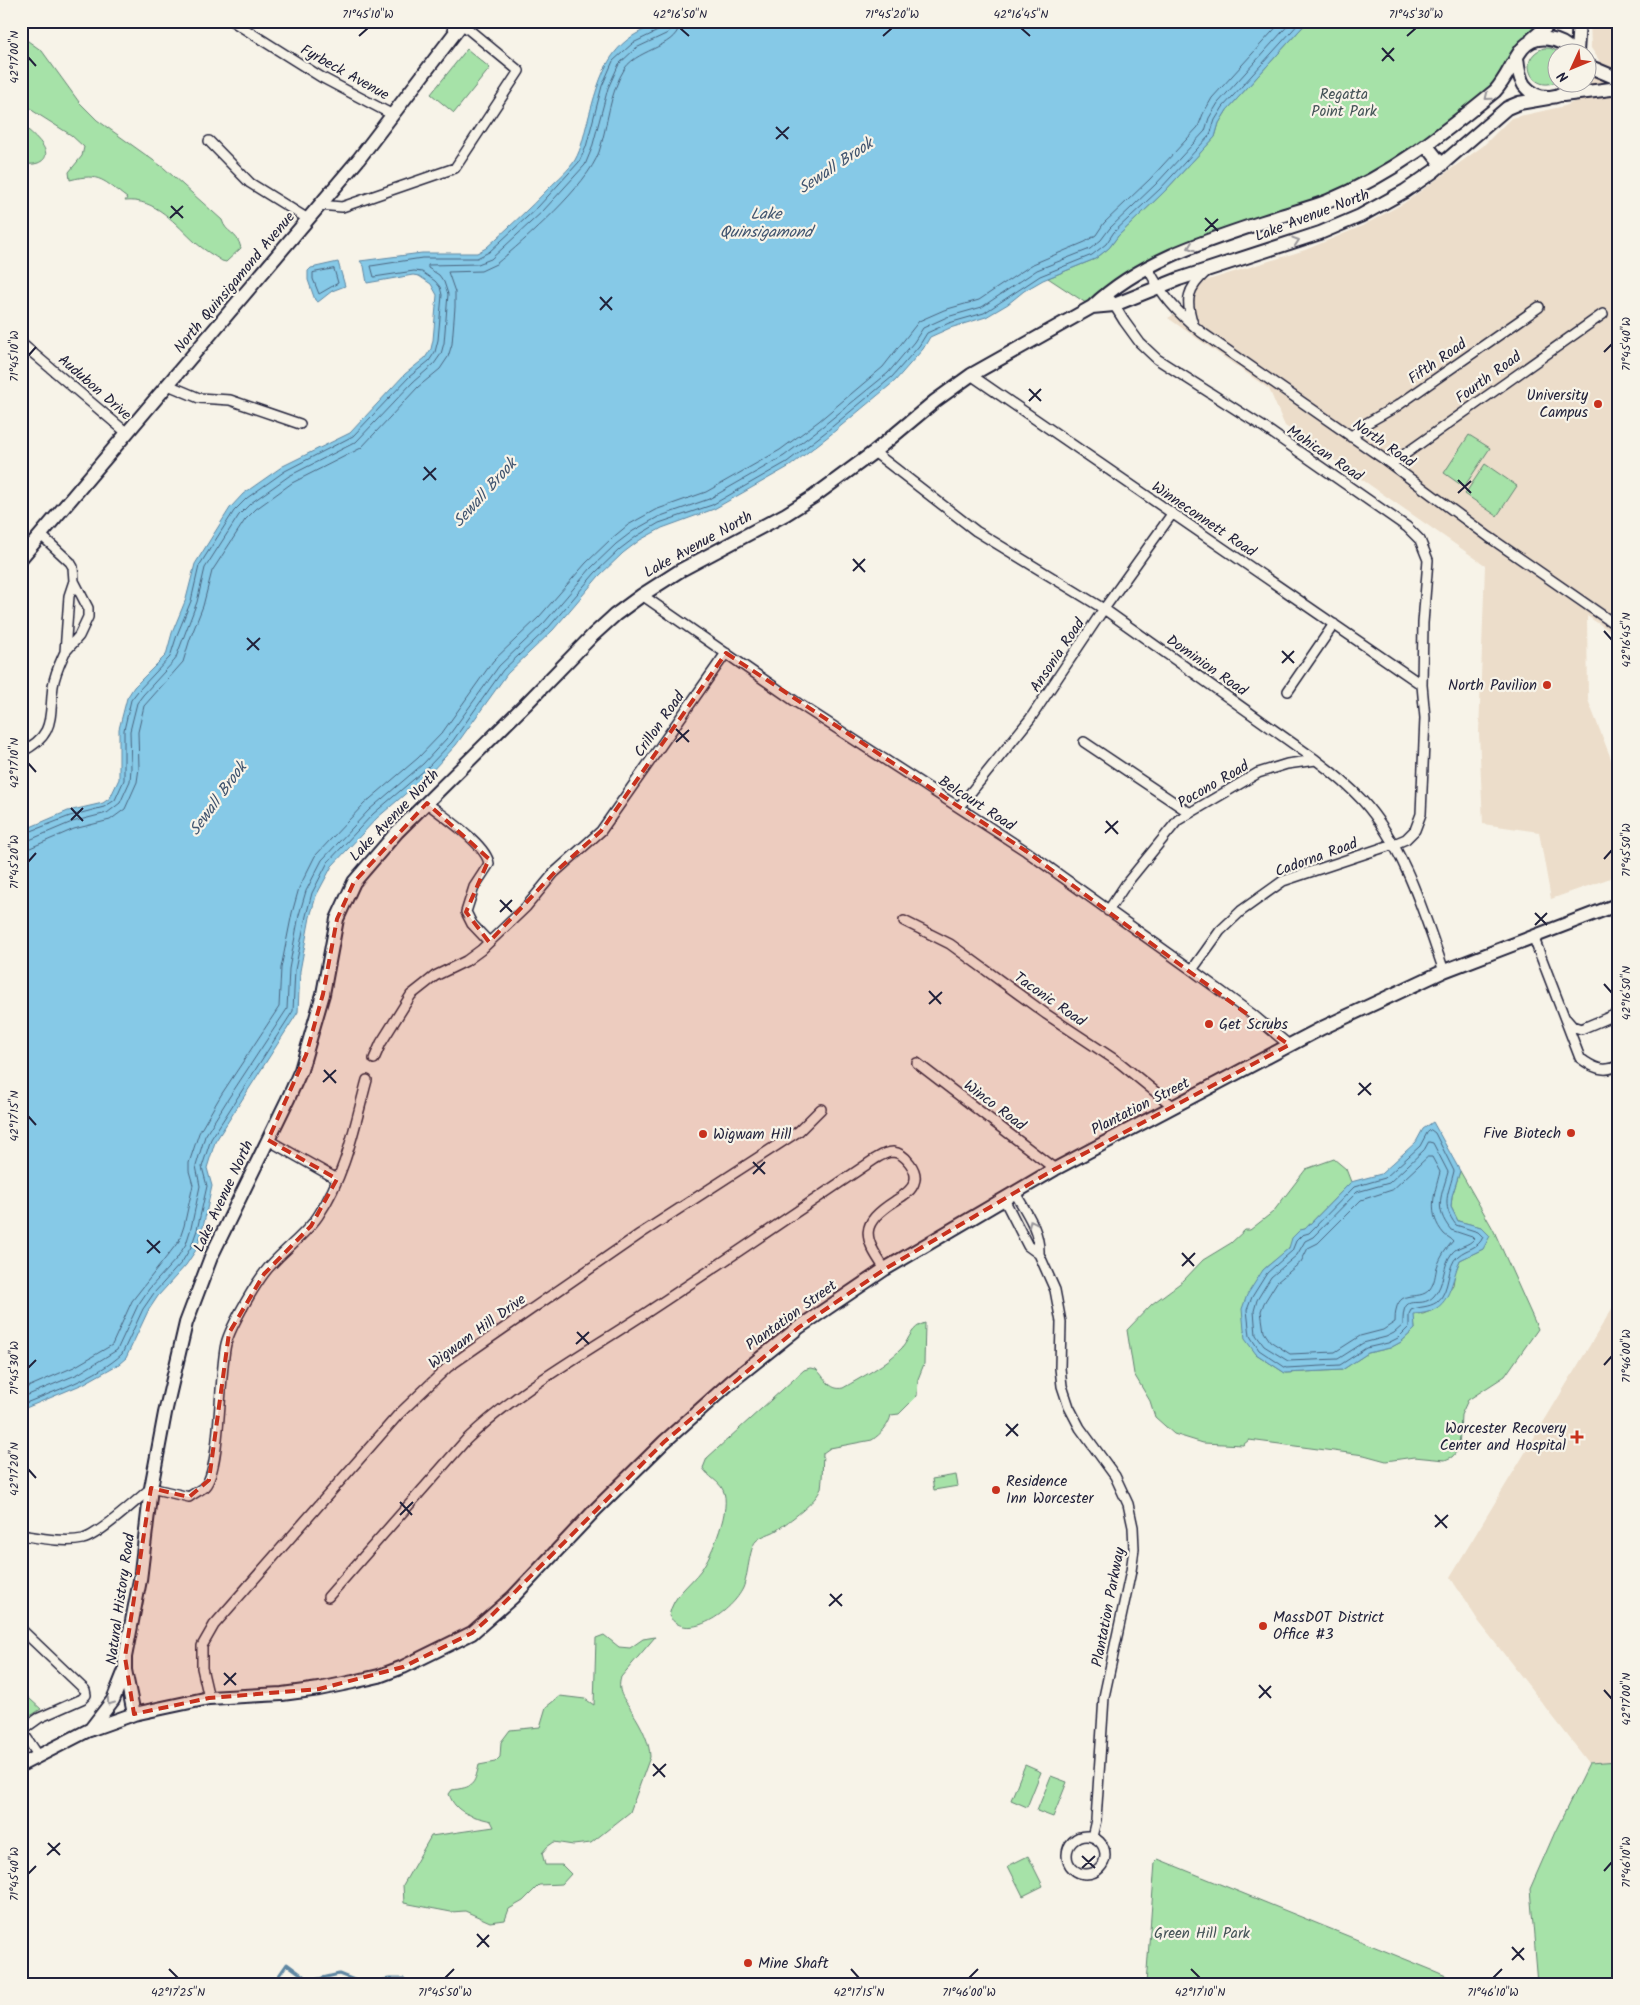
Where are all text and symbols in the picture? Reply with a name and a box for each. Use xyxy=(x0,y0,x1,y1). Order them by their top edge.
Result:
text: 71°45'10"W xyxy=(342,5,394,24)
text: 42°16'50"N xyxy=(653,5,707,24)
text: 71°45'20"W xyxy=(865,5,919,24)
text: 42°16'45"N xyxy=(994,5,1048,24)
text: 71°45'30"W xyxy=(1389,5,1443,24)
text: 42°17'00"N xyxy=(5,31,24,83)
street label: Fyrbeck Avenue xyxy=(296,39,394,107)
north arrow xyxy=(1548,42,1598,92)
text: N xyxy=(1552,65,1574,87)
park label: Regatta Point Park xyxy=(1311,83,1378,124)
one-way arrow xyxy=(1485,91,1494,99)
water label: Sewall Brook xyxy=(793,131,880,201)
street label: Lake Avenue North xyxy=(1252,183,1373,249)
water label: Lake Quinsigamond xyxy=(720,202,816,245)
street label: North Quinsigamond Avenue xyxy=(168,206,302,359)
one-way arrow xyxy=(1291,237,1300,247)
one-way arrow xyxy=(1187,241,1196,251)
text: 71°45'40"W xyxy=(1617,317,1636,371)
text: 71°45'10"W xyxy=(5,330,24,382)
street label: Fifth Road xyxy=(1403,332,1472,391)
street label: Fourth Road xyxy=(1450,345,1527,410)
street label: Audubon Drive xyxy=(52,349,137,427)
place label: University Campus xyxy=(1527,384,1589,425)
marker: University Campus xyxy=(1592,398,1604,410)
street label: North Road xyxy=(1347,413,1420,475)
street label: Mohican Road xyxy=(1281,419,1368,489)
water label: Sewall Brook xyxy=(447,451,525,533)
street label: Winneconnett Road xyxy=(1146,476,1261,564)
street label: Lake Avenue North xyxy=(640,505,757,585)
street label: Ansonia Road xyxy=(1024,613,1092,698)
text: 42°16'45"N xyxy=(1617,613,1636,667)
street label: Dominion Road xyxy=(1161,629,1252,703)
place label: North Pavilion xyxy=(1448,674,1537,698)
marker: North Pavilion xyxy=(1541,679,1553,691)
street label: Crillon Road xyxy=(628,686,692,762)
text: 42°17'10"N xyxy=(5,738,24,788)
street label: Pocono Road xyxy=(1173,754,1254,815)
water label: Sewall Brook xyxy=(183,755,255,841)
street label: Lake Avenue North xyxy=(344,764,445,868)
street label: Belcourt Road xyxy=(933,770,1020,838)
text: 71°45'50"W xyxy=(1617,823,1636,877)
street label: Cadorna Road xyxy=(1272,832,1362,884)
text: 71°45'20"W xyxy=(5,835,24,889)
street label: Taconic Road xyxy=(1009,966,1091,1034)
text: 42°16'50"N xyxy=(1617,966,1636,1020)
place label: Get Scrubs xyxy=(1219,1013,1288,1037)
marker: Get Scrubs xyxy=(1203,1018,1215,1030)
street label: Plantation Street xyxy=(1087,1072,1194,1142)
street label: Winco Road xyxy=(958,1074,1031,1138)
text: 42°17'15"N xyxy=(5,1090,24,1142)
place label: Five Biotech xyxy=(1483,1122,1561,1146)
place label: Wigwam Hill xyxy=(713,1123,792,1147)
marker: Five Biotech xyxy=(1565,1127,1577,1139)
marker: Wigwam Hill xyxy=(697,1128,709,1140)
street label: Lake Avenue North xyxy=(187,1137,260,1256)
one-way arrow xyxy=(1027,1219,1038,1228)
street label: Plantation Street xyxy=(741,1274,842,1357)
street label: Wigwam Hill Drive xyxy=(424,1288,532,1376)
text: 71°46'00"W xyxy=(1617,1329,1636,1383)
text: 71°45'30"W xyxy=(5,1341,24,1395)
place label: Worcester Recovery Center and Hospital xyxy=(1440,1417,1567,1458)
marker: Worcester Recovery Center and Hospital xyxy=(1570,1430,1584,1444)
text: 42°17'20"N xyxy=(5,1442,24,1496)
place label: Residence Inn Worcester xyxy=(1006,1470,1095,1511)
marker: Residence Inn Worcester xyxy=(990,1484,1002,1496)
street label: Natural History Road xyxy=(100,1531,142,1666)
street label: Plantation Parkway xyxy=(1086,1544,1133,1669)
place label: MassDOT District Office #3 xyxy=(1273,1606,1384,1647)
marker: MassDOT District Office #3 xyxy=(1257,1620,1269,1632)
text: 42°17'00"N xyxy=(1617,1673,1636,1725)
one-way arrow xyxy=(107,1696,116,1706)
text: 71°46'10"W xyxy=(1617,1836,1636,1888)
text: 71°45'40"W xyxy=(5,1847,24,1901)
park label: Green Hill Park xyxy=(1154,1922,1251,1946)
place label: Mine Shaft xyxy=(758,1952,829,1976)
marker: Mine Shaft xyxy=(742,1957,754,1969)
text: 42°17'25"N xyxy=(151,1983,205,2002)
text: 71°45'50"W xyxy=(418,1983,472,2002)
text: 42°17'15"N xyxy=(833,1983,885,2002)
text: 71°46'00"W xyxy=(942,1983,996,2002)
text: 42°17'10"N xyxy=(1175,1983,1225,2002)
text: 71°46'10"W xyxy=(1467,1983,1519,2002)

